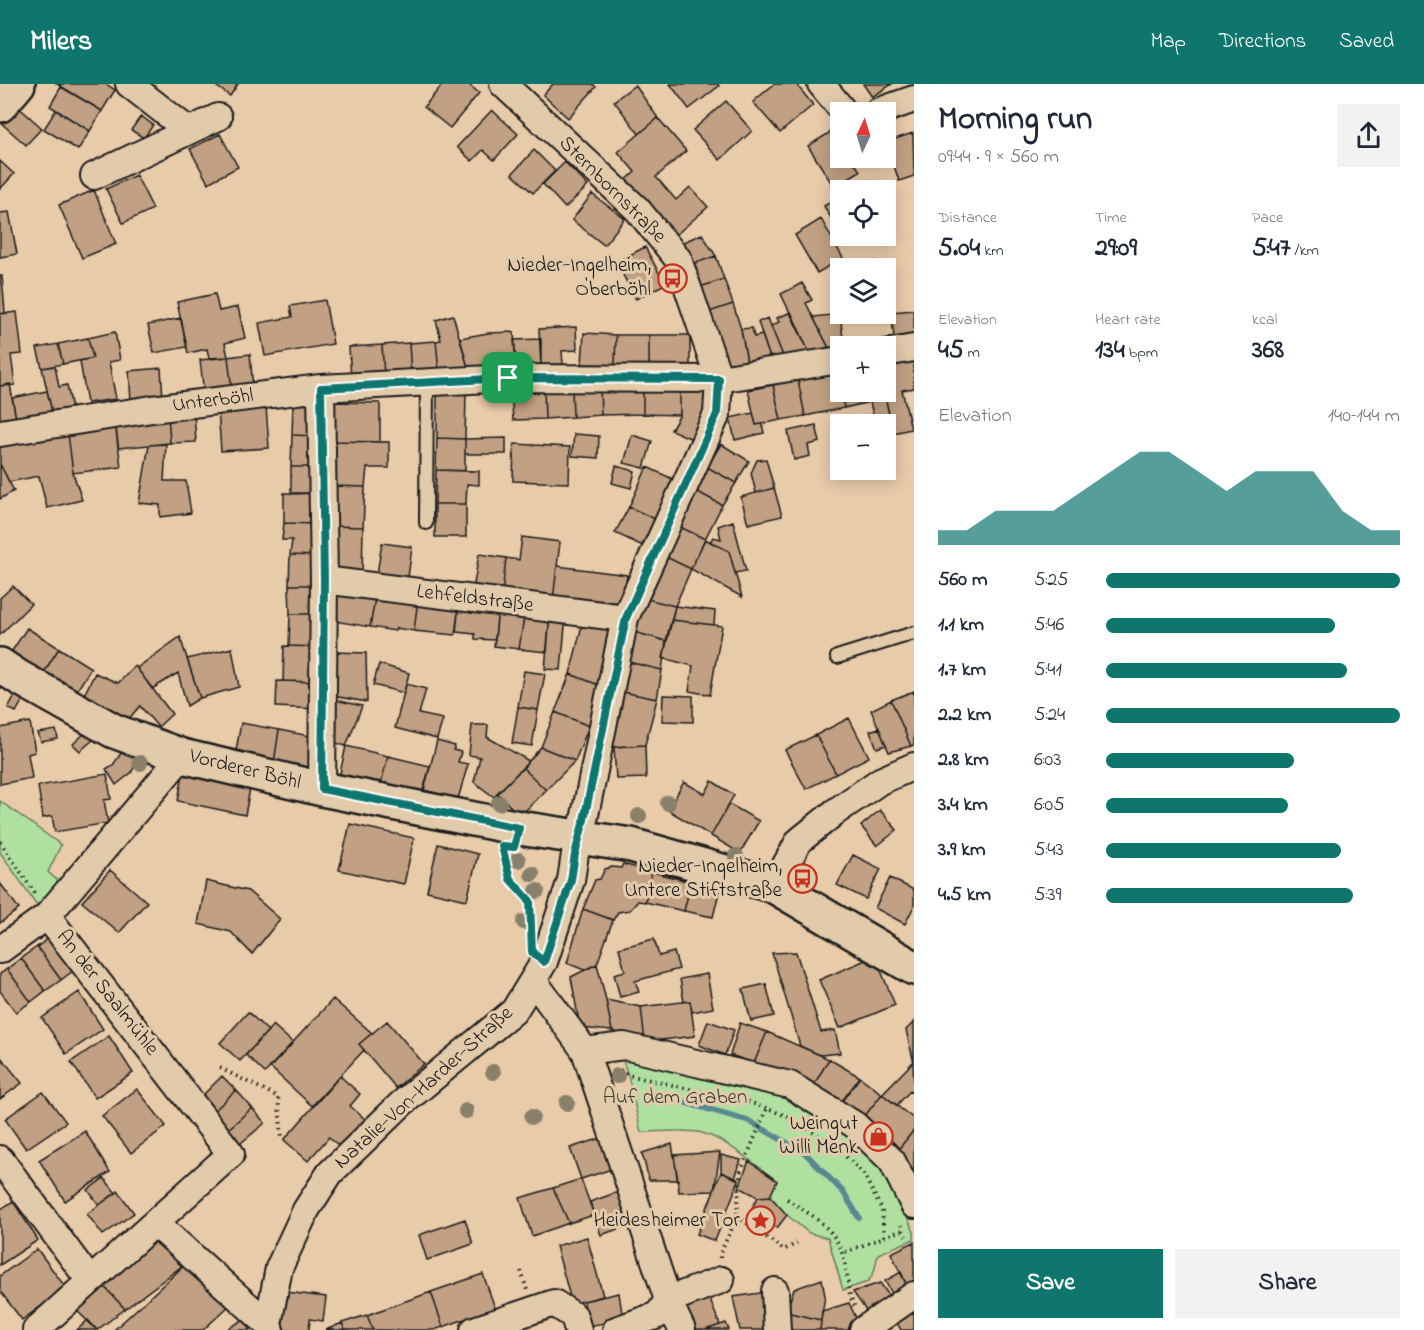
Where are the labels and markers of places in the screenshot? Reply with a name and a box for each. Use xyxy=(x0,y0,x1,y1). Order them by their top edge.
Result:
place label: Nieder-Ingelheim, Oberböhl xyxy=(507,251,651,305)
bus stop icon: Nieder-Ingelheim, Oberböhl xyxy=(656,262,688,294)
pin xyxy=(482,352,533,403)
place label: Nieder-Ingelheim, Untere Stiftstraße xyxy=(624,852,783,906)
bus stop icon: Nieder-Ingelheim, Untere Stiftstraße xyxy=(787,863,819,895)
place label: Weingut Willi Menk xyxy=(779,1109,859,1163)
shop icon: Weingut Willi Menk xyxy=(863,1120,895,1152)
place icon: Heidesheimer Tor xyxy=(745,1205,777,1237)
place label: Heidesheimer Tor xyxy=(593,1206,740,1236)

